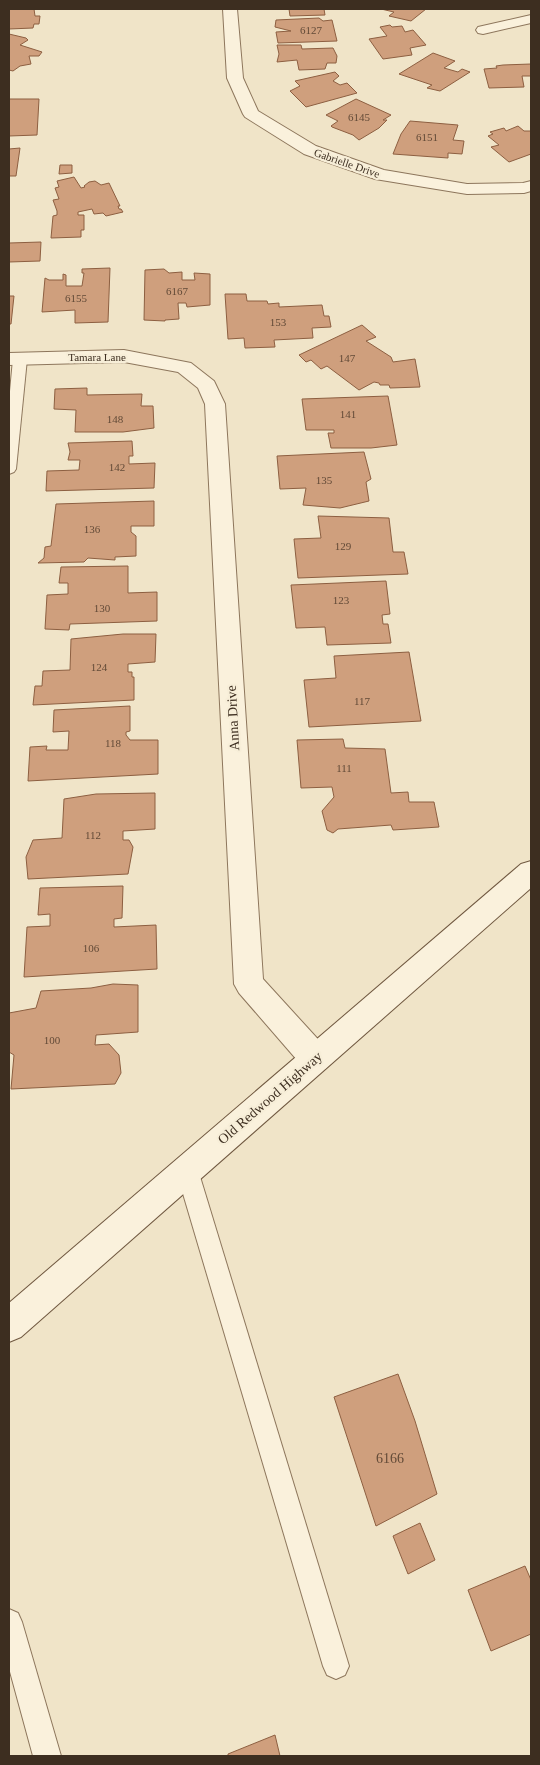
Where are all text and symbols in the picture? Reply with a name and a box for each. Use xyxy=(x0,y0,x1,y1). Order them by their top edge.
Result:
house number: 6127 xyxy=(300,24,323,36)
house number: 6145 xyxy=(348,111,371,123)
house number: 6151 xyxy=(416,131,438,143)
street label: Gabrielle Drive xyxy=(313,146,382,180)
house number: 6167 xyxy=(166,285,189,297)
house number: 6155 xyxy=(65,292,88,304)
house number: 153 xyxy=(270,316,287,328)
street label: Tamara Lane xyxy=(68,351,126,363)
house number: 147 xyxy=(339,352,356,364)
house number: 141 xyxy=(340,408,356,420)
house number: 148 xyxy=(107,413,124,425)
house number: 142 xyxy=(109,461,125,473)
house number: 135 xyxy=(316,474,333,486)
house number: 136 xyxy=(84,523,101,535)
house number: 129 xyxy=(335,540,352,552)
house number: 123 xyxy=(333,594,350,606)
house number: 130 xyxy=(94,602,111,614)
house number: 124 xyxy=(91,661,108,673)
street label: Anna Drive xyxy=(224,685,242,751)
house number: 117 xyxy=(354,695,371,707)
house number: 118 xyxy=(105,737,122,749)
house number: 111 xyxy=(336,762,352,774)
house number: 112 xyxy=(85,829,101,841)
house number: 106 xyxy=(83,942,100,954)
house number: 100 xyxy=(44,1034,61,1046)
street label: Old Redwood Highway xyxy=(215,1049,325,1147)
house number: 6166 xyxy=(376,1451,404,1466)

